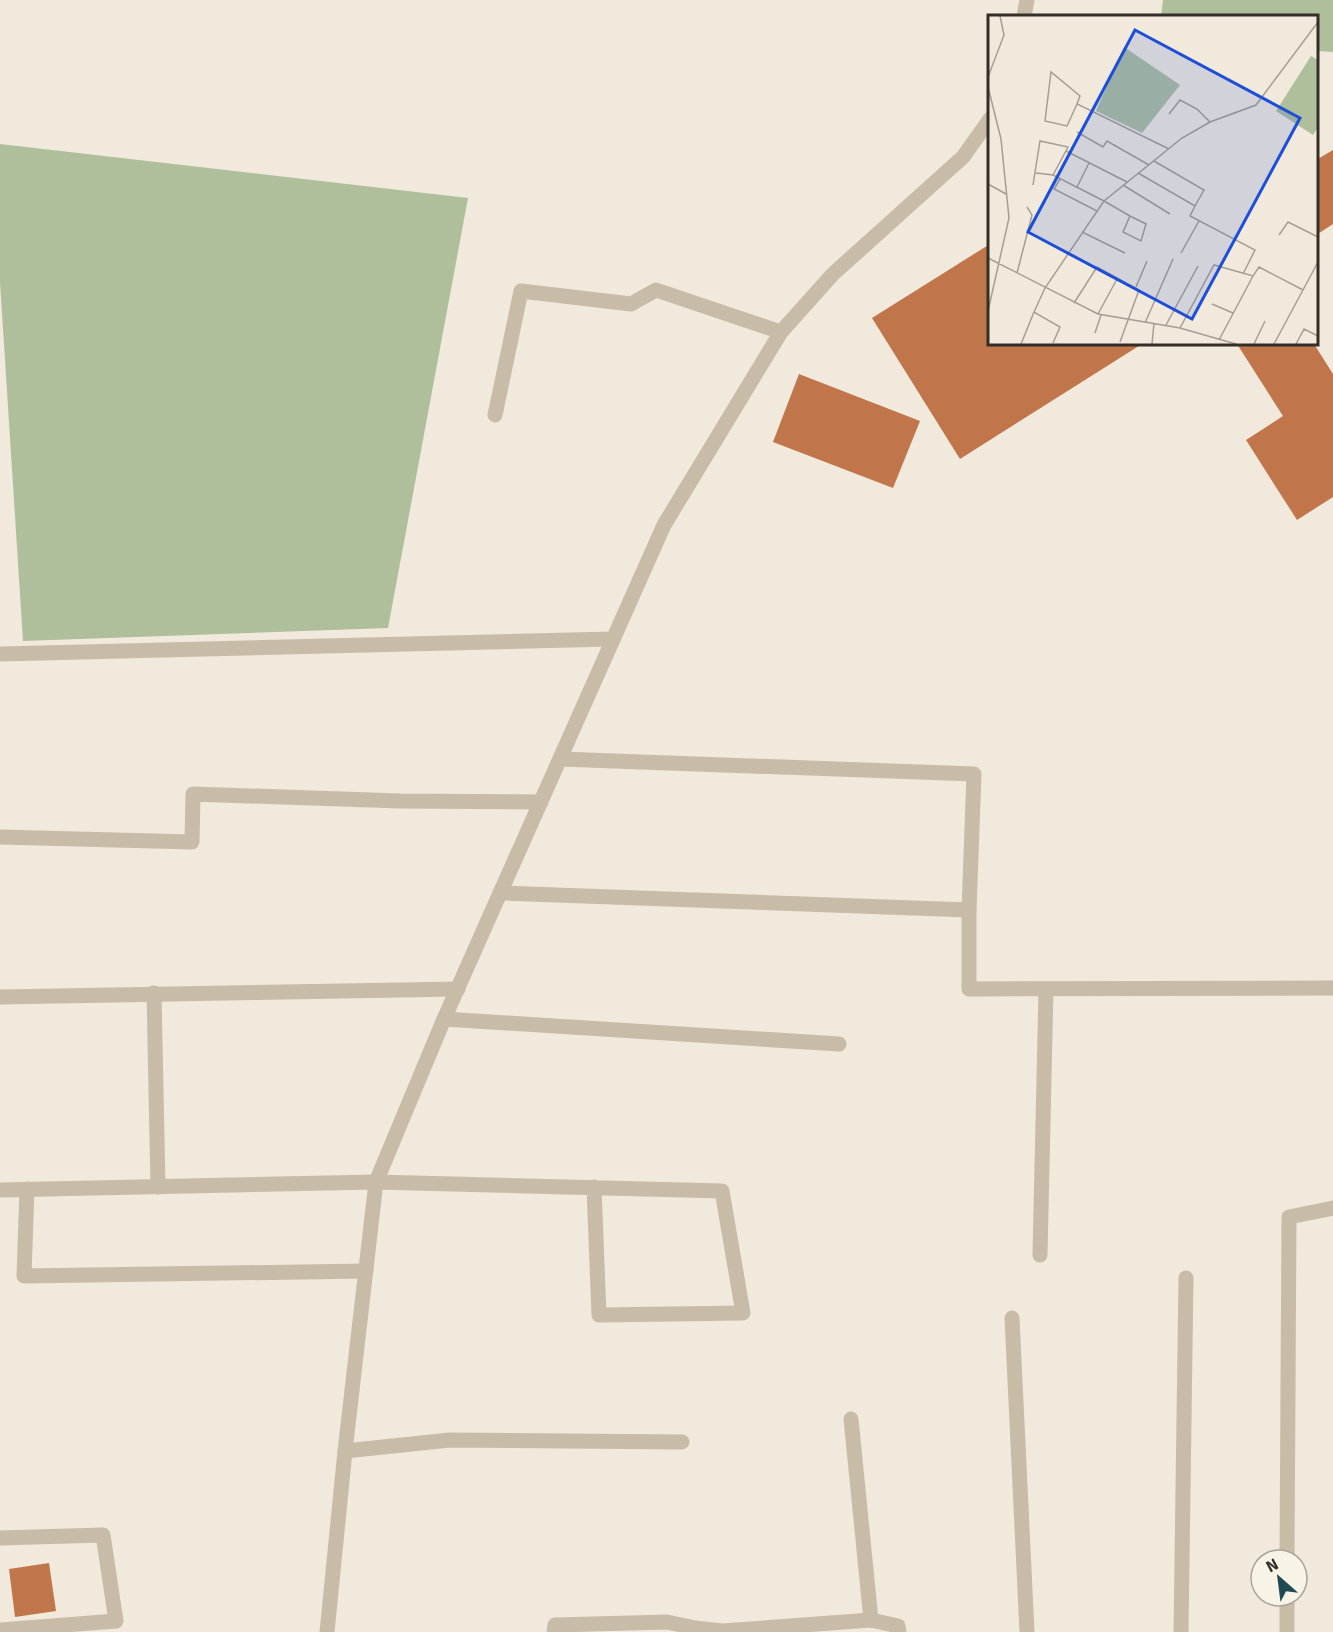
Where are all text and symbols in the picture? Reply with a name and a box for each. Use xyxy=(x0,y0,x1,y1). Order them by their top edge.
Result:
inset map xyxy=(988,15,1318,345)
north arrow xyxy=(1249,1548,1309,1608)
text: N xyxy=(1263,1554,1282,1577)

